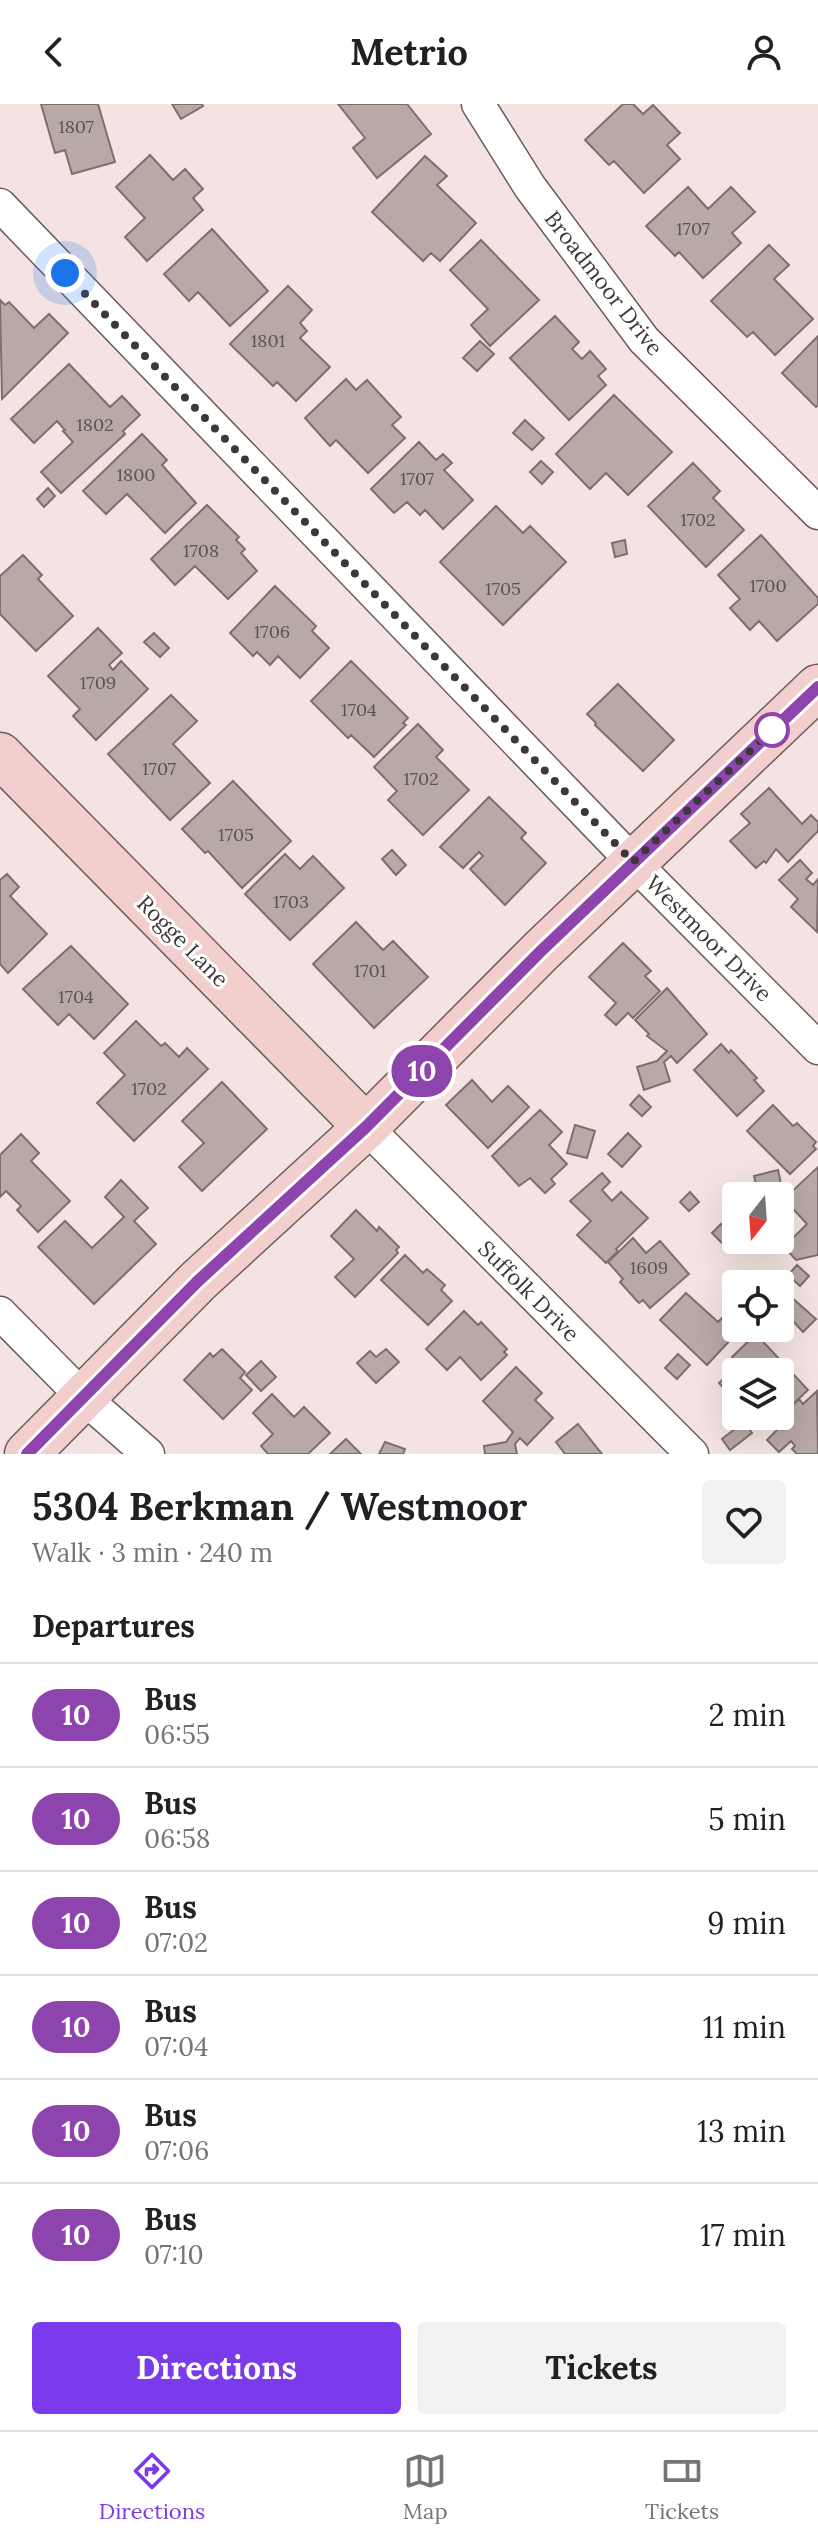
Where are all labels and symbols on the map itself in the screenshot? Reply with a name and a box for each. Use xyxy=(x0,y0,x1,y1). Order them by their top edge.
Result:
house number: 1807 xyxy=(58,115,94,138)
street label: Broadmoor Drive xyxy=(539,205,669,361)
house number: 1707 xyxy=(676,217,710,240)
your location xyxy=(45,253,85,293)
house number: 1801 xyxy=(251,329,285,352)
house number: 1802 xyxy=(76,413,114,436)
house number: 1800 xyxy=(116,463,156,486)
house number: 1707 xyxy=(400,467,434,490)
house number: 1702 xyxy=(680,508,716,531)
house number: 1708 xyxy=(183,539,219,562)
house number: 1700 xyxy=(749,574,787,597)
house number: 1705 xyxy=(485,577,521,600)
house number: 1706 xyxy=(254,620,290,643)
house number: 1709 xyxy=(80,671,116,694)
house number: 1704 xyxy=(341,698,377,721)
unlabelled marker xyxy=(755,713,789,747)
house number: 1707 xyxy=(142,757,176,780)
house number: 1702 xyxy=(403,767,439,790)
house number: 1705 xyxy=(218,823,254,846)
street label: Westmoor Drive xyxy=(640,869,778,1007)
street label: Rogge Lane xyxy=(131,889,235,993)
house number: 1703 xyxy=(273,890,309,913)
house number: 1701 xyxy=(354,959,386,982)
house number: 1704 xyxy=(58,985,94,1008)
line badge: 10 xyxy=(386,1045,458,1097)
house number: 1702 xyxy=(131,1077,167,1100)
north arrow xyxy=(722,1182,794,1254)
street label: Suffolk Drive xyxy=(472,1234,586,1348)
house number: 1609 xyxy=(630,1256,668,1279)

